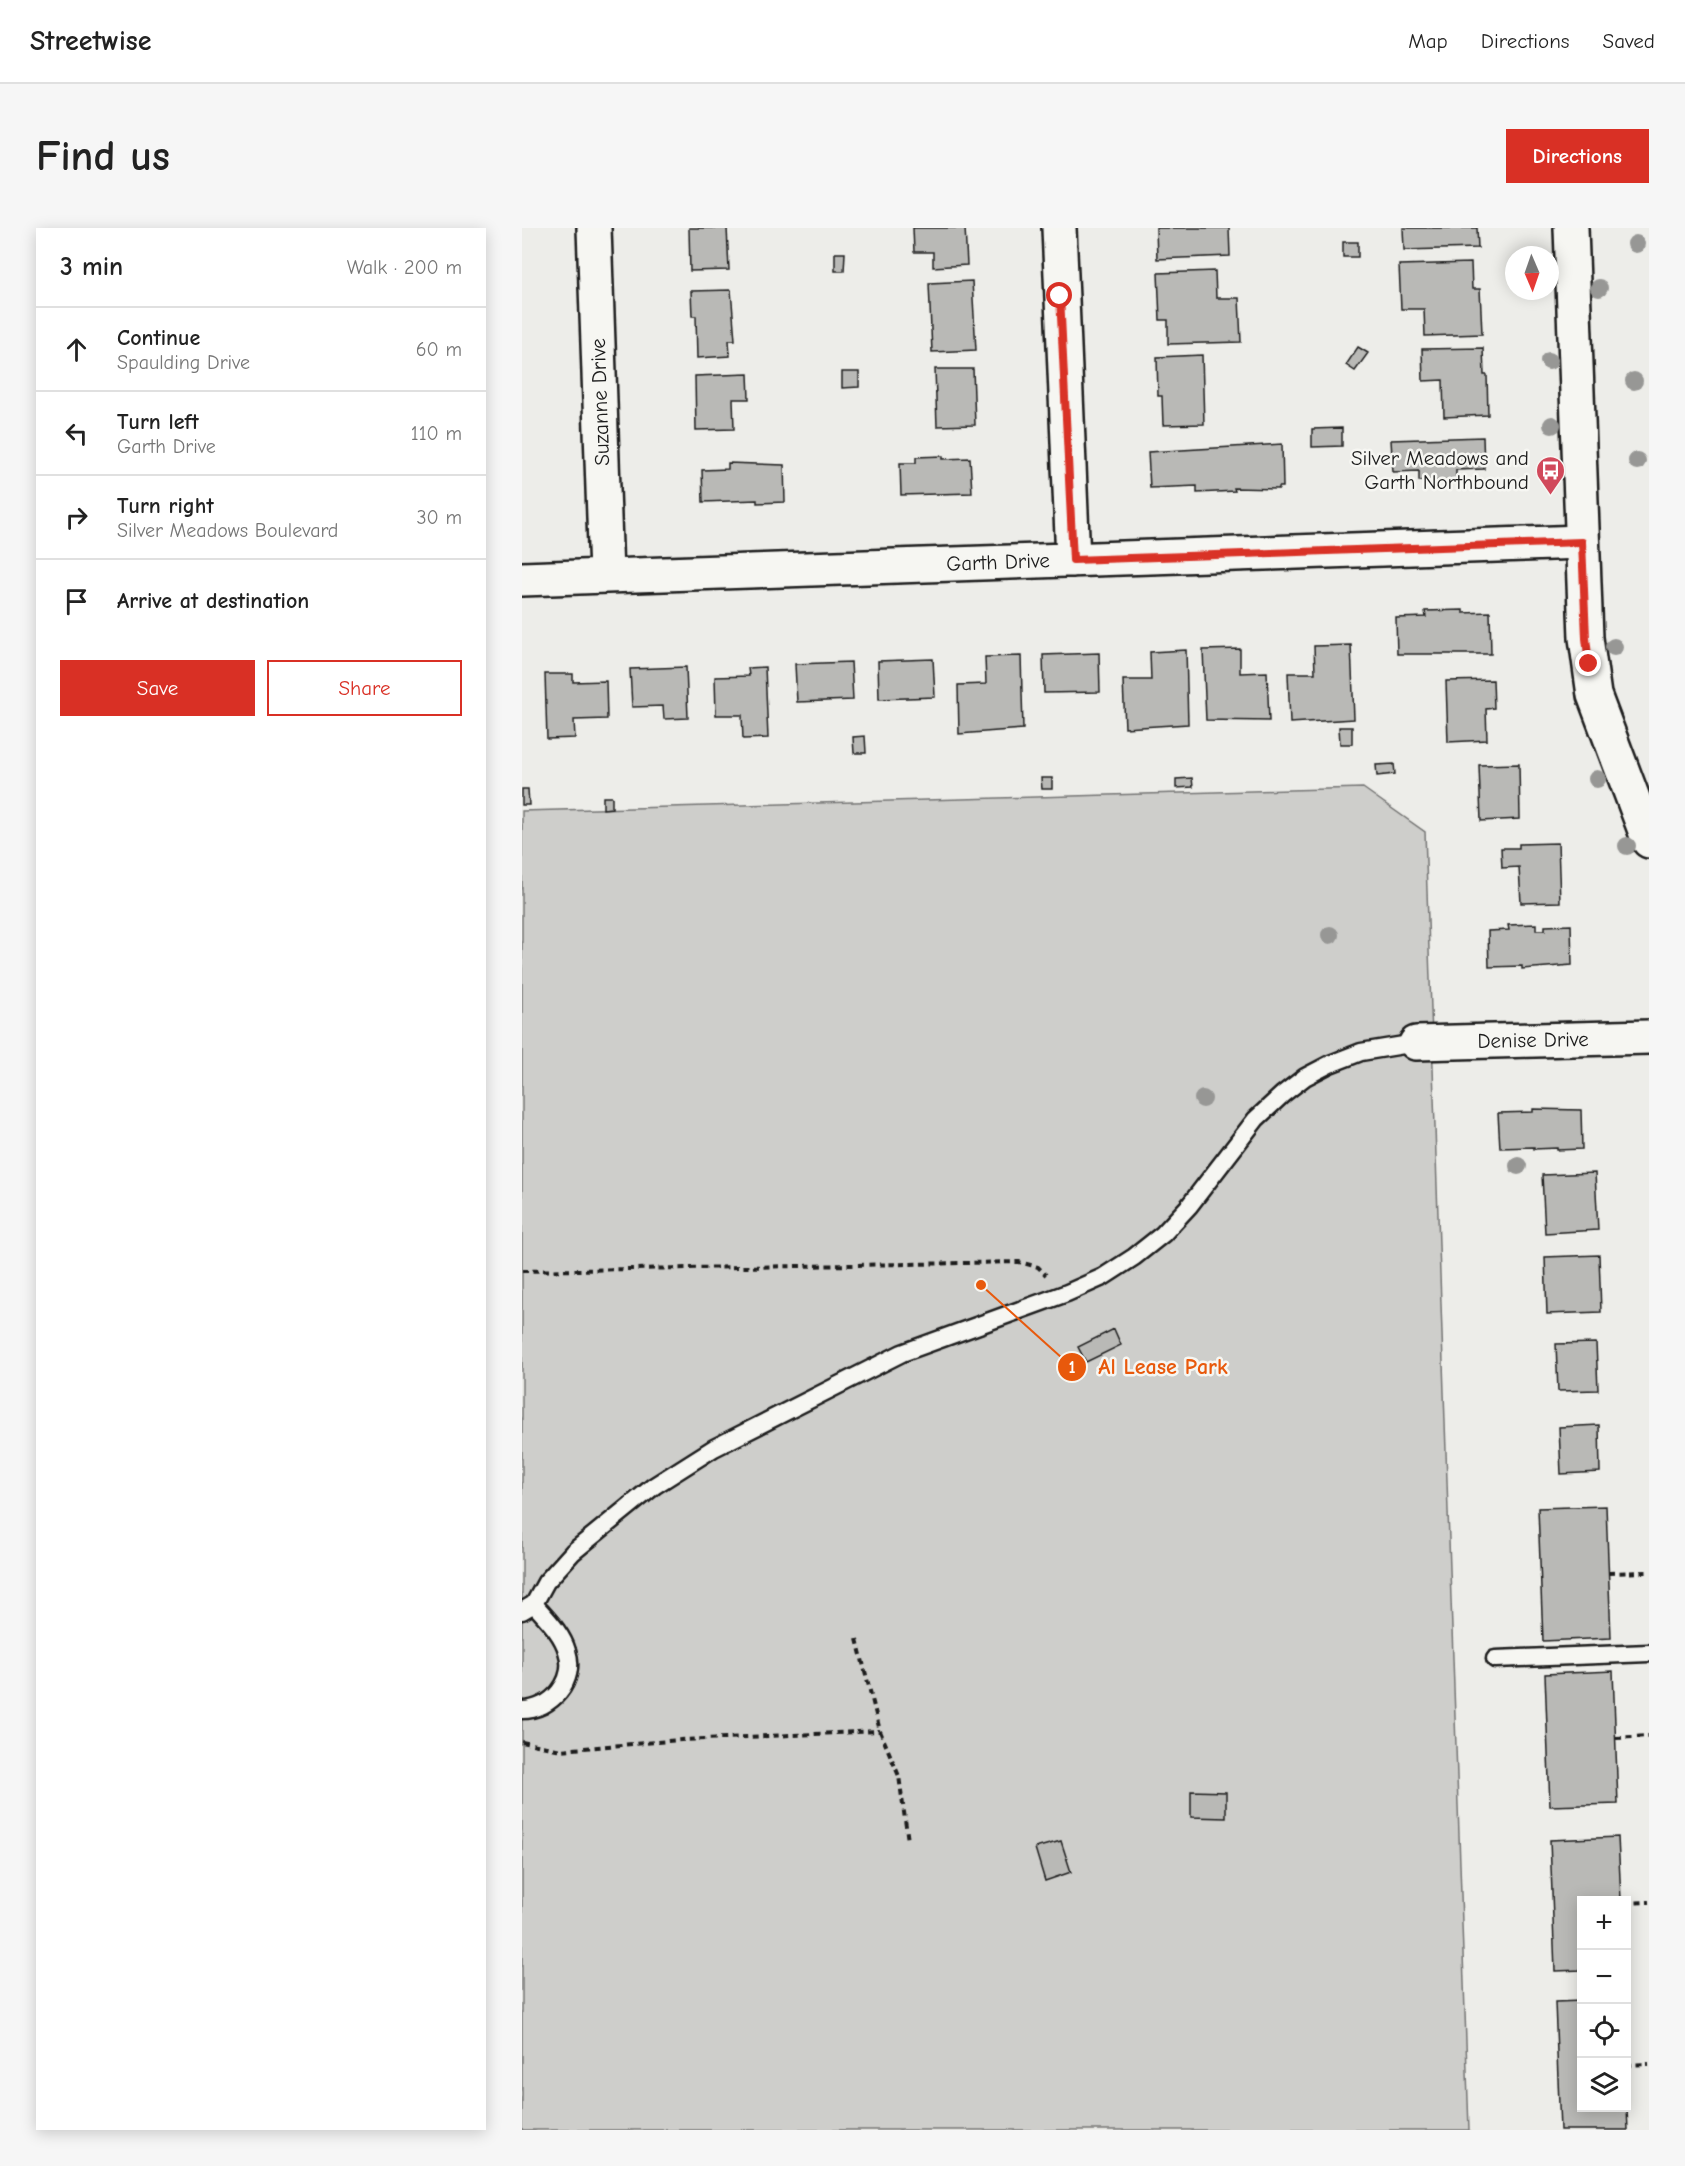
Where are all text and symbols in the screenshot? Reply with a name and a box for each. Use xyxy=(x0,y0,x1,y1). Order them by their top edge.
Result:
text: Streetwise xyxy=(30,25,151,57)
text: Map xyxy=(1408,29,1448,53)
text: Directions xyxy=(1481,29,1570,53)
text: Saved xyxy=(1603,29,1655,53)
button: Directions xyxy=(1506,129,1649,183)
text: Find us xyxy=(36,132,170,181)
north arrow xyxy=(1505,246,1559,300)
text: 3 min xyxy=(60,252,123,282)
text: Walk · 200 m xyxy=(347,256,462,279)
route start xyxy=(1046,282,1072,308)
text: Continue xyxy=(117,325,200,351)
icon: ahead xyxy=(60,333,93,366)
text: 60 m xyxy=(416,338,462,361)
street label: Suzanne Drive xyxy=(586,338,614,466)
text: Spaulding Drive xyxy=(117,351,250,374)
text: Turn left xyxy=(117,409,199,435)
icon: left xyxy=(60,417,93,450)
text: 110 m xyxy=(411,422,462,445)
text: Garth Drive xyxy=(117,435,216,458)
place label: Silver Meadows and Garth Northbound xyxy=(1351,446,1529,494)
bus stop icon: Silver Meadows and Garth Northbound xyxy=(1534,454,1566,496)
text: Turn right xyxy=(117,493,214,519)
icon: right xyxy=(60,501,93,534)
text: 30 m xyxy=(416,506,462,529)
text: Silver Meadows Boulevard xyxy=(117,519,338,542)
street label: Garth Drive xyxy=(946,548,1050,576)
icon: arrive xyxy=(60,585,93,618)
text: Arrive at destination xyxy=(117,588,309,614)
route end xyxy=(1575,650,1601,676)
button: Save xyxy=(60,660,255,716)
button: Share xyxy=(267,660,462,716)
street label: Denise Drive xyxy=(1477,1027,1589,1053)
callout: Al Lease Park xyxy=(1057,1347,1240,1387)
text: Al Lease Park xyxy=(1098,1354,1228,1380)
text: 1 xyxy=(1068,1357,1076,1378)
map controls xyxy=(1577,1896,1631,2112)
button: + xyxy=(1577,1896,1631,1950)
button: − xyxy=(1577,1950,1631,2004)
button: locate xyxy=(1577,2004,1631,2058)
button: layers xyxy=(1577,2058,1631,2112)

